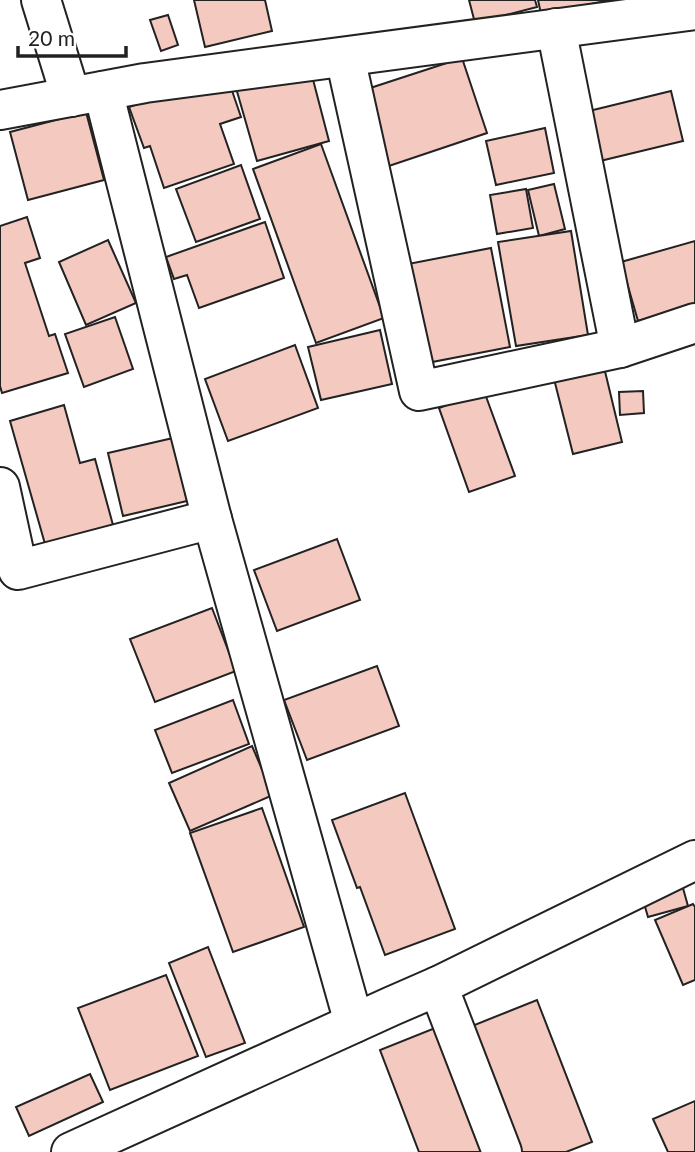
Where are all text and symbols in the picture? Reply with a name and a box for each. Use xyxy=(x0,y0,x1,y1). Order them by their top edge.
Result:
scale bar xyxy=(18,14,126,58)
text: 20 m xyxy=(28,25,75,50)

